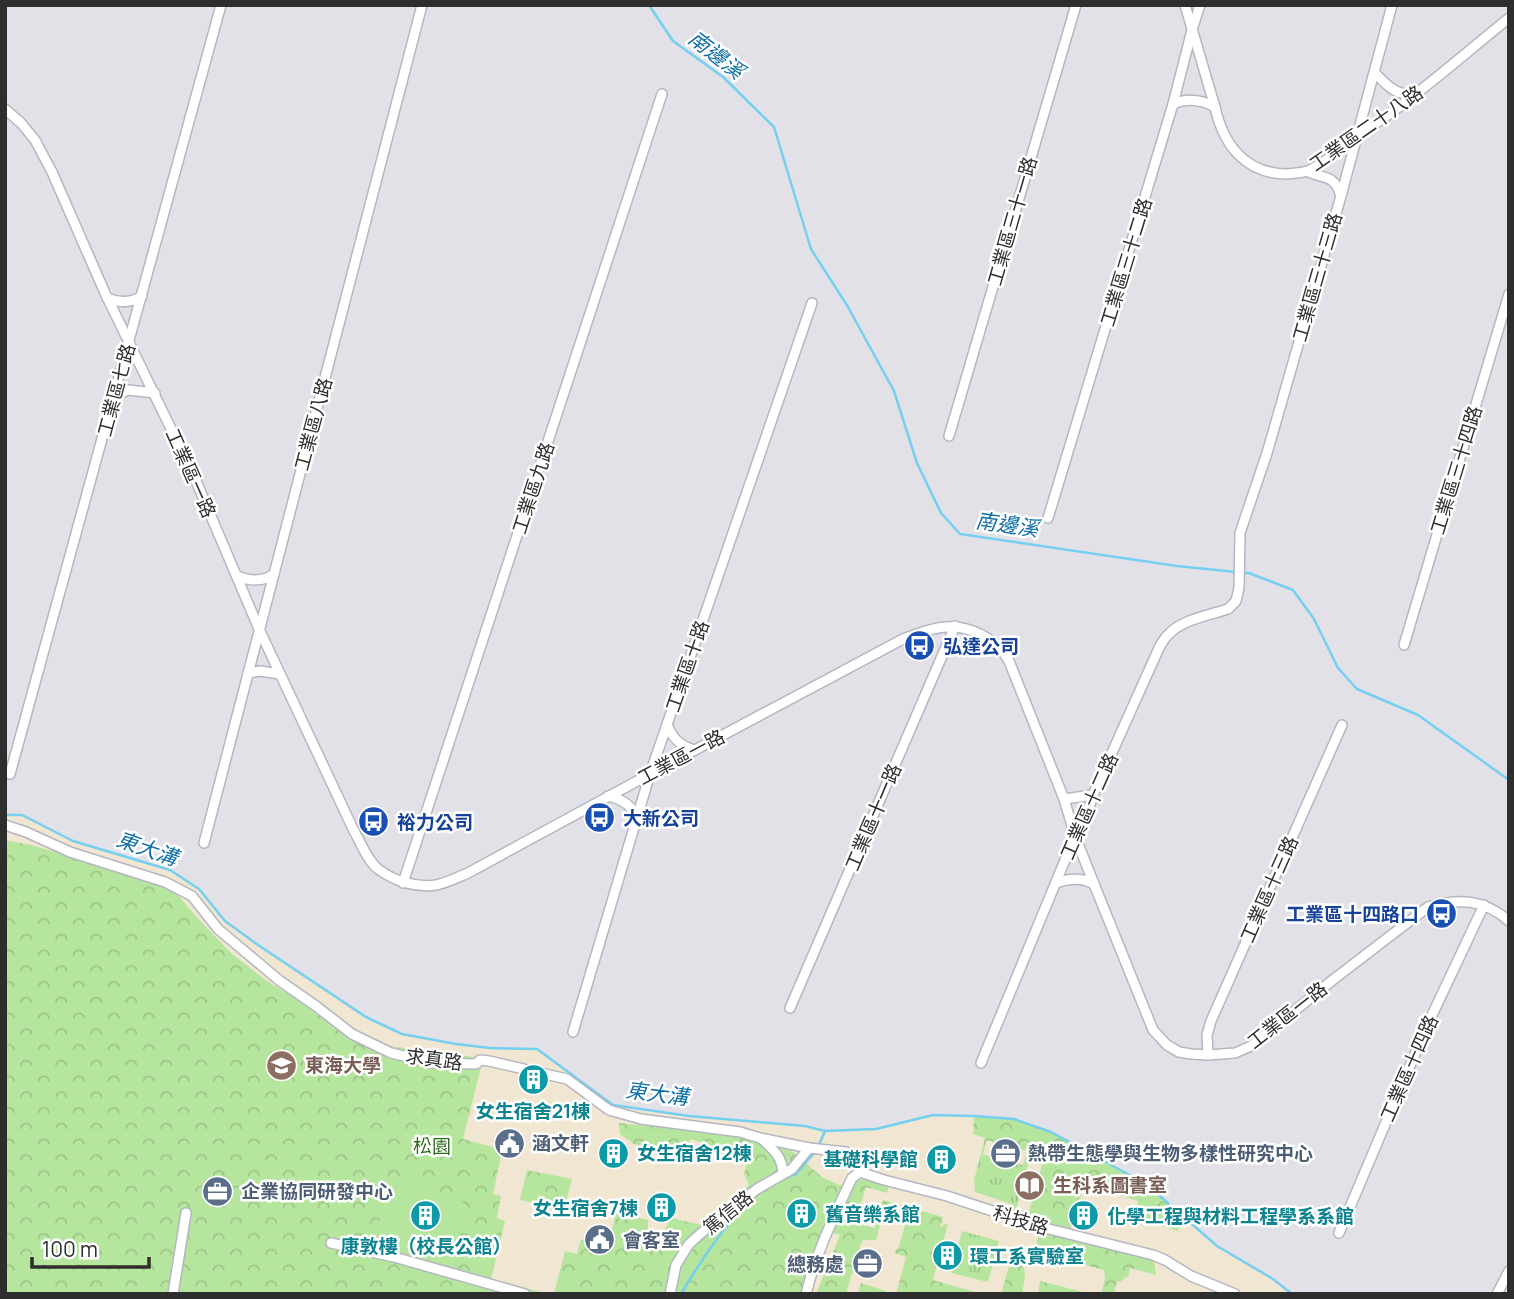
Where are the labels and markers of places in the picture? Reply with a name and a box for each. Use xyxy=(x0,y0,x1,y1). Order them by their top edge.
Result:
bus stop icon: 弘達公司 xyxy=(903,629,937,663)
place label: 弘達公司 xyxy=(943,633,1019,659)
bus stop icon: 大新公司 xyxy=(583,801,617,835)
bus stop icon: 裕力公司 xyxy=(357,805,391,839)
place label: 大新公司 xyxy=(623,805,699,831)
place label: 裕力公司 xyxy=(397,809,473,835)
bus stop icon: 工業區十四路口 xyxy=(1425,897,1459,931)
place label: 工業區十四路口 xyxy=(1286,901,1419,927)
school or university icon: 東海大學 xyxy=(265,1048,299,1082)
place label: 東海大學 xyxy=(305,1052,381,1078)
building icon: 女生宿舍21棟 xyxy=(516,1063,550,1097)
place label: 女生宿舍21棟 xyxy=(476,1098,590,1124)
public building icon: 涵文軒 xyxy=(492,1126,526,1160)
place label: 涵文軒 xyxy=(532,1130,589,1156)
building icon: 女生宿舍12棟 xyxy=(597,1136,631,1170)
office icon: 熱帶生態學與生物多樣性研究中心 xyxy=(988,1136,1022,1170)
place label: 女生宿舍12棟 xyxy=(637,1140,752,1166)
place label: 熱帶生態學與生物多樣性研究中心 xyxy=(1028,1140,1313,1166)
building icon: 基礎科學館 xyxy=(924,1142,958,1176)
place label: 基礎科學館 xyxy=(823,1146,918,1172)
library icon: 生科系圖書室 xyxy=(1013,1168,1047,1202)
place label: 生科系圖書室 xyxy=(1053,1172,1167,1198)
office icon: 企業協同研發中心 xyxy=(201,1174,235,1208)
place label: 企業協同研發中心 xyxy=(241,1178,393,1204)
building icon: 女生宿舍7棟 xyxy=(644,1191,678,1225)
place label: 女生宿舍7棟 xyxy=(533,1195,638,1221)
building icon: 舊音樂系館 xyxy=(785,1197,819,1231)
building icon: 康敦樓（校長公館） xyxy=(409,1198,443,1232)
building icon: 化學工程與材料工程學系系館 xyxy=(1067,1199,1101,1233)
place label: 舊音樂系館 xyxy=(825,1201,920,1227)
place label: 化學工程與材料工程學系系館 xyxy=(1107,1203,1354,1229)
public building icon: 會客室 xyxy=(583,1223,617,1257)
place label: 會客室 xyxy=(623,1227,680,1253)
place label: 康敦樓（校長公館） xyxy=(340,1233,512,1259)
building icon: 環工系實驗室 xyxy=(930,1239,964,1273)
place label: 環工系實驗室 xyxy=(970,1243,1084,1269)
office icon: 總務處 xyxy=(850,1247,884,1281)
place label: 總務處 xyxy=(787,1251,844,1277)

